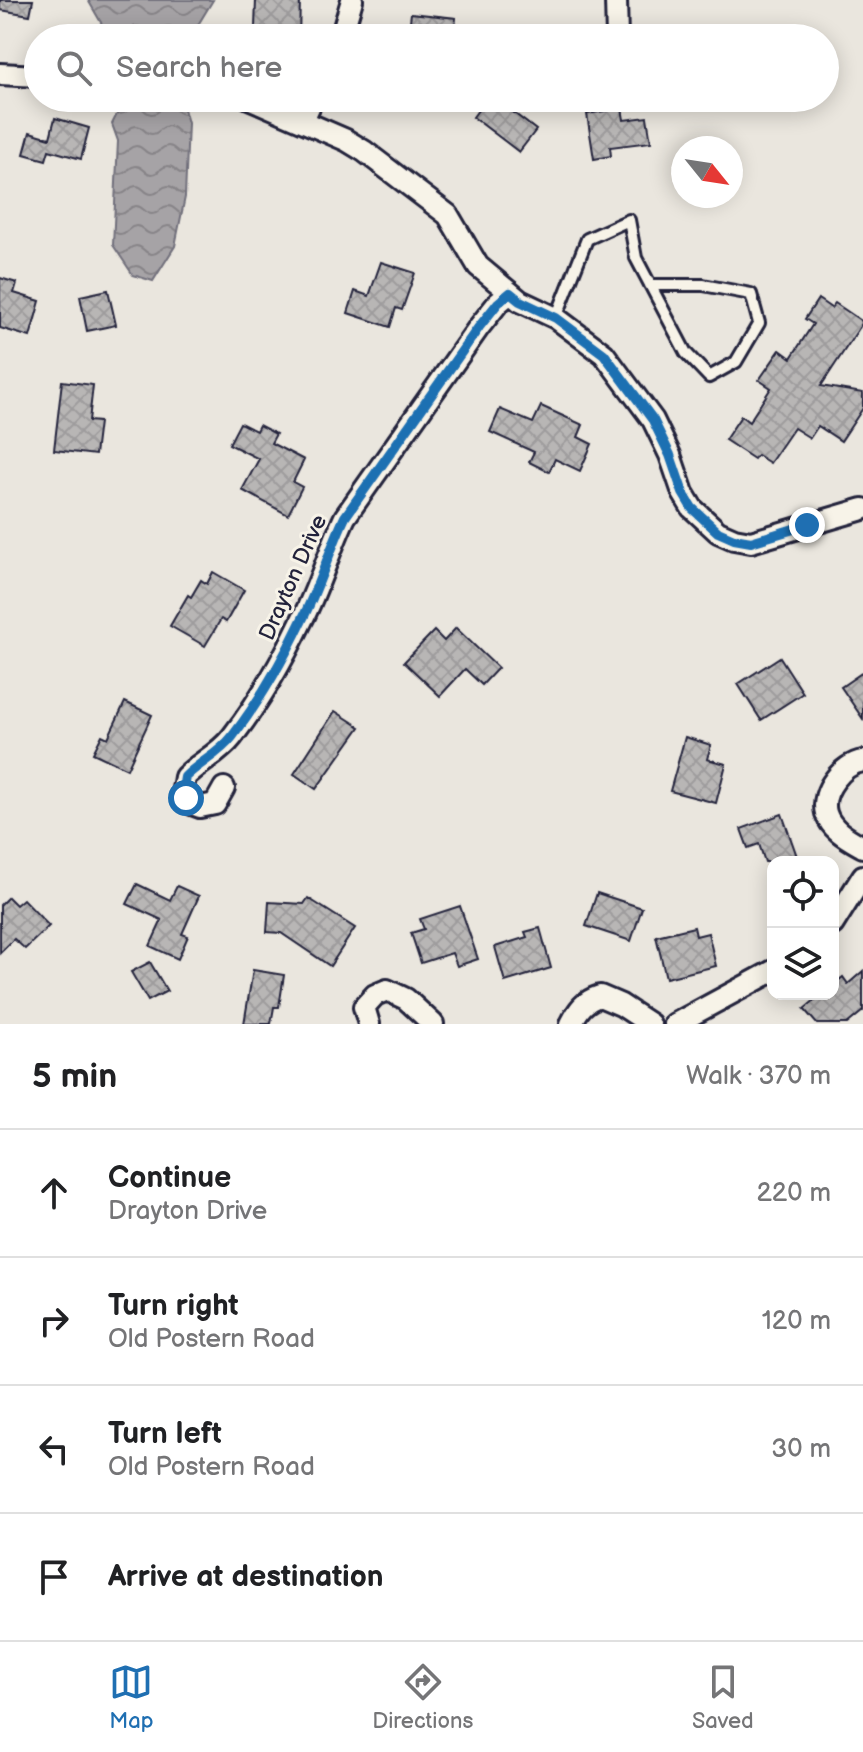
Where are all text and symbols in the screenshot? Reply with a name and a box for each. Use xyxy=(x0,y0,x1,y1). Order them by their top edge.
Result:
search box xyxy=(24,24,839,112)
icon: search xyxy=(52,46,96,90)
text: Search here xyxy=(116,50,282,86)
north arrow xyxy=(671,136,743,208)
route end xyxy=(789,507,825,543)
street label: Drayton Drive xyxy=(254,511,333,645)
route start xyxy=(168,780,204,816)
map controls xyxy=(767,856,839,1000)
button: locate xyxy=(767,856,839,928)
button: layers xyxy=(767,928,839,1000)
text: 5 min xyxy=(32,1056,117,1097)
text: Walk · 370 m xyxy=(686,1061,831,1092)
text: Continue xyxy=(108,1160,231,1196)
icon: ahead xyxy=(32,1171,76,1215)
text: 220 m xyxy=(757,1178,831,1209)
text: Drayton Drive xyxy=(108,1196,267,1227)
text: Turn right xyxy=(108,1288,239,1324)
icon: right xyxy=(32,1299,76,1343)
text: 120 m xyxy=(762,1306,831,1337)
text: Old Postern Road xyxy=(108,1324,315,1355)
text: Turn left xyxy=(108,1416,222,1452)
icon: left xyxy=(32,1427,76,1471)
text: 30 m xyxy=(771,1434,831,1465)
text: Old Postern Road xyxy=(108,1452,315,1483)
icon: arrive xyxy=(32,1555,76,1599)
text: Arrive at destination xyxy=(108,1559,384,1595)
tab: Map xyxy=(109,1660,154,1735)
tab: Directions xyxy=(372,1660,473,1735)
tab: Saved xyxy=(692,1660,754,1735)

